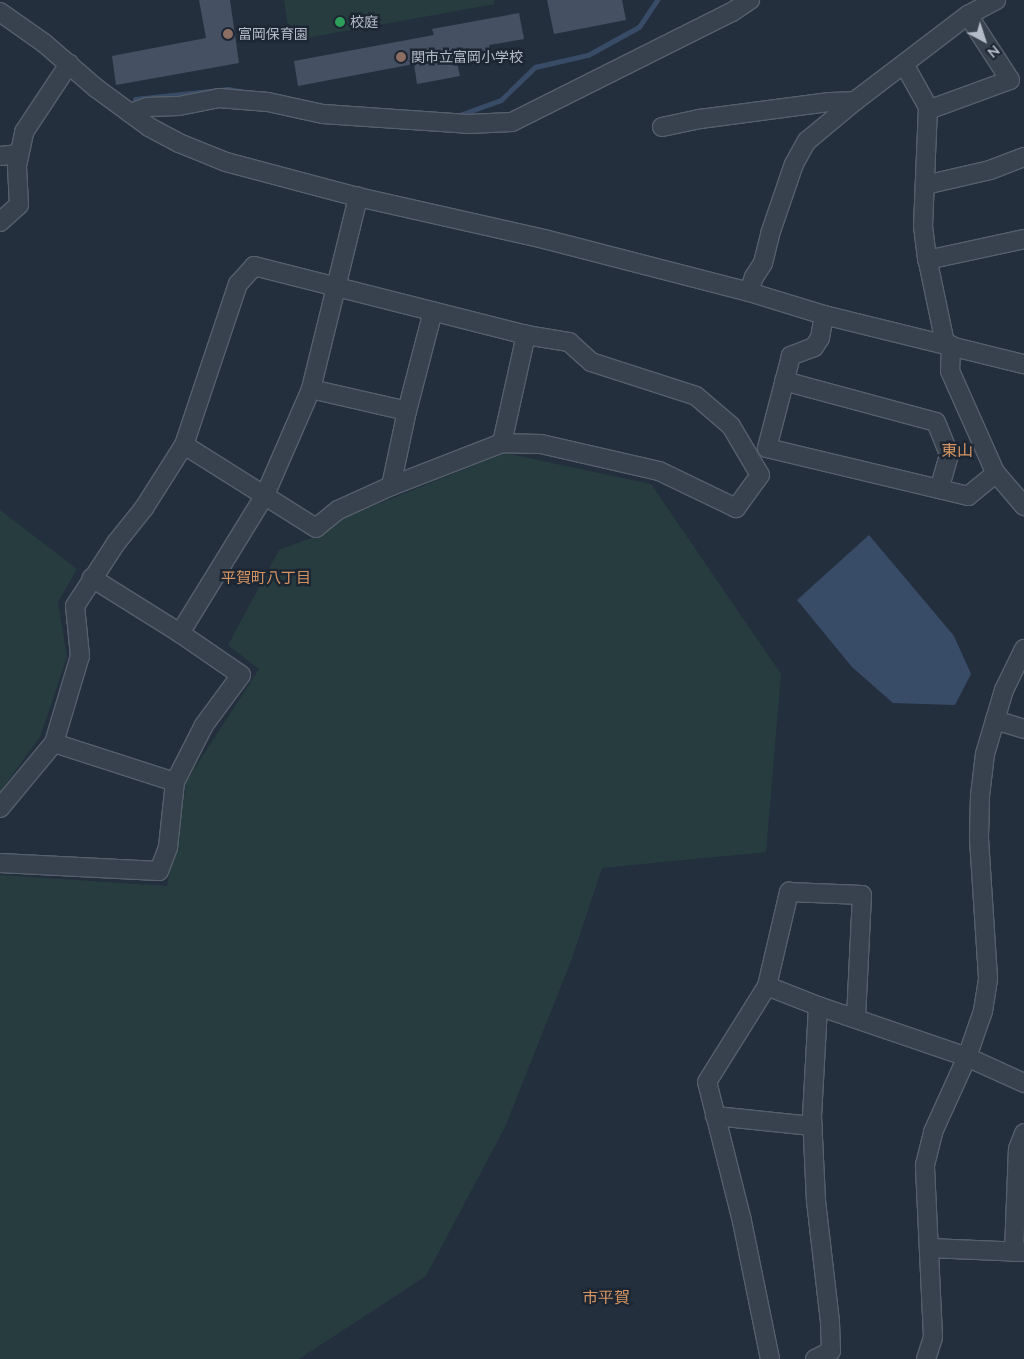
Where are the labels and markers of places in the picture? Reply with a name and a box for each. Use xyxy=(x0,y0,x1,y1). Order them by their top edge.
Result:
place label: 校庭 xyxy=(350,14,378,30)
marker: 校庭 xyxy=(334,16,346,28)
place label: 富岡保育園 xyxy=(238,26,308,42)
marker: 富岡保育園 xyxy=(222,28,234,40)
place label: 関市立富岡小学校 xyxy=(411,49,523,65)
marker: 関市立富岡小学校 xyxy=(395,51,407,63)

